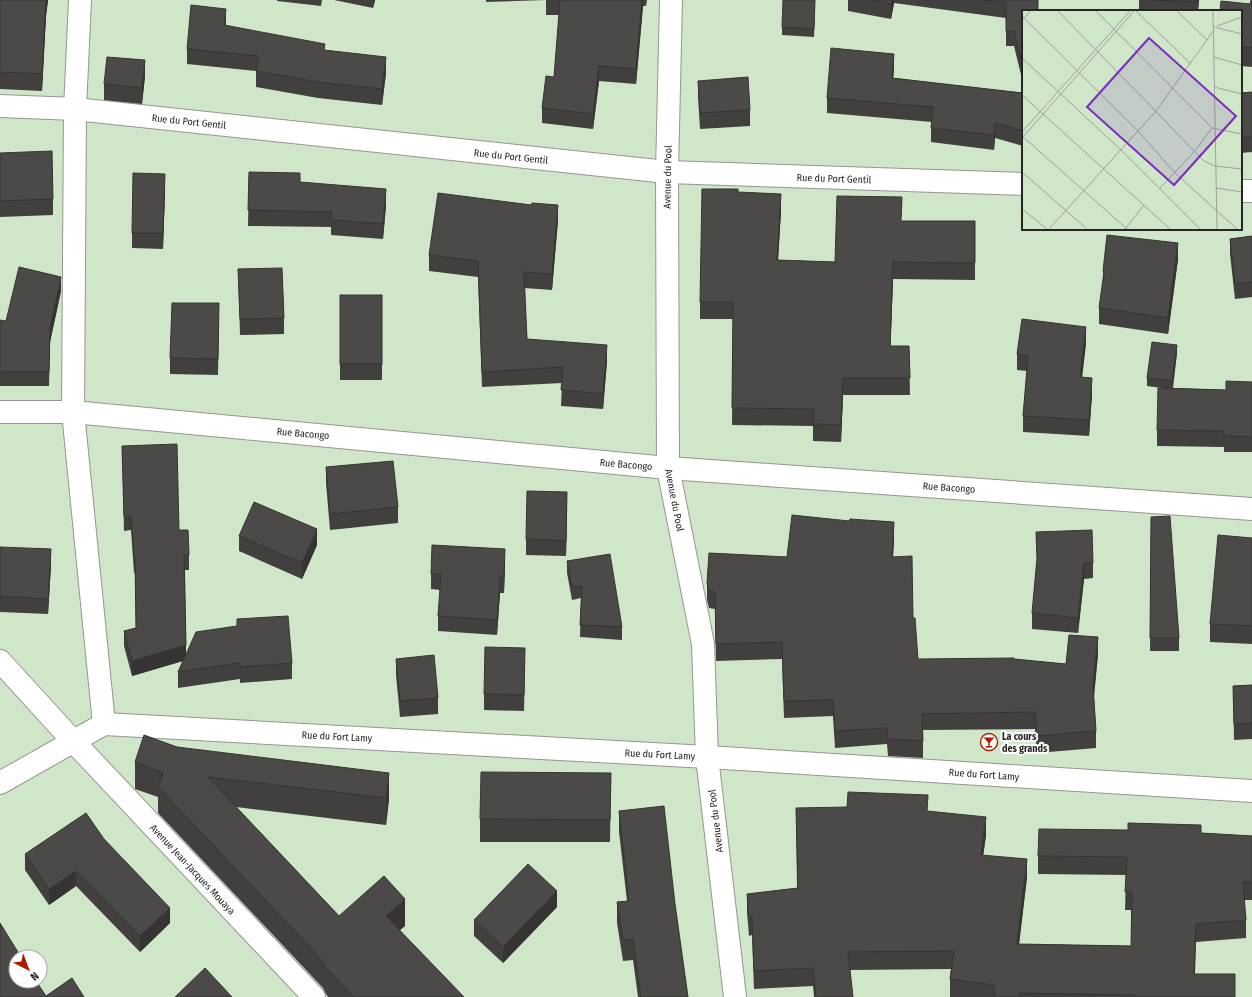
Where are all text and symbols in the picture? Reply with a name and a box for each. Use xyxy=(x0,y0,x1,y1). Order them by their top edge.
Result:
inset map xyxy=(1022,10,1242,230)
street label: Rue du Port Gentil xyxy=(151,112,227,132)
street label: Avenue du Pool xyxy=(661,145,675,209)
street label: Rue du Port Gentil xyxy=(473,147,549,167)
street label: Rue du Port Gentil xyxy=(796,172,872,186)
street label: Rue Bacongo xyxy=(276,426,330,442)
street label: Rue Bacongo xyxy=(599,457,653,473)
street label: Avenue du Pool xyxy=(662,468,686,533)
street label: Rue Bacongo xyxy=(922,480,976,496)
street label: Rue du Fort Lamy xyxy=(301,729,373,745)
place label: La cours des grands xyxy=(1002,731,1048,755)
bar icon: La cours des grands xyxy=(979,732,999,752)
street label: Rue du Fort Lamy xyxy=(624,747,696,763)
street label: Rue du Fort Lamy xyxy=(948,767,1020,783)
street label: Avenue du Pool xyxy=(706,788,726,853)
street label: Avenue Jean-Jacques Mouaya xyxy=(147,822,237,917)
north arrow xyxy=(8,949,48,989)
text: N xyxy=(28,969,41,983)

